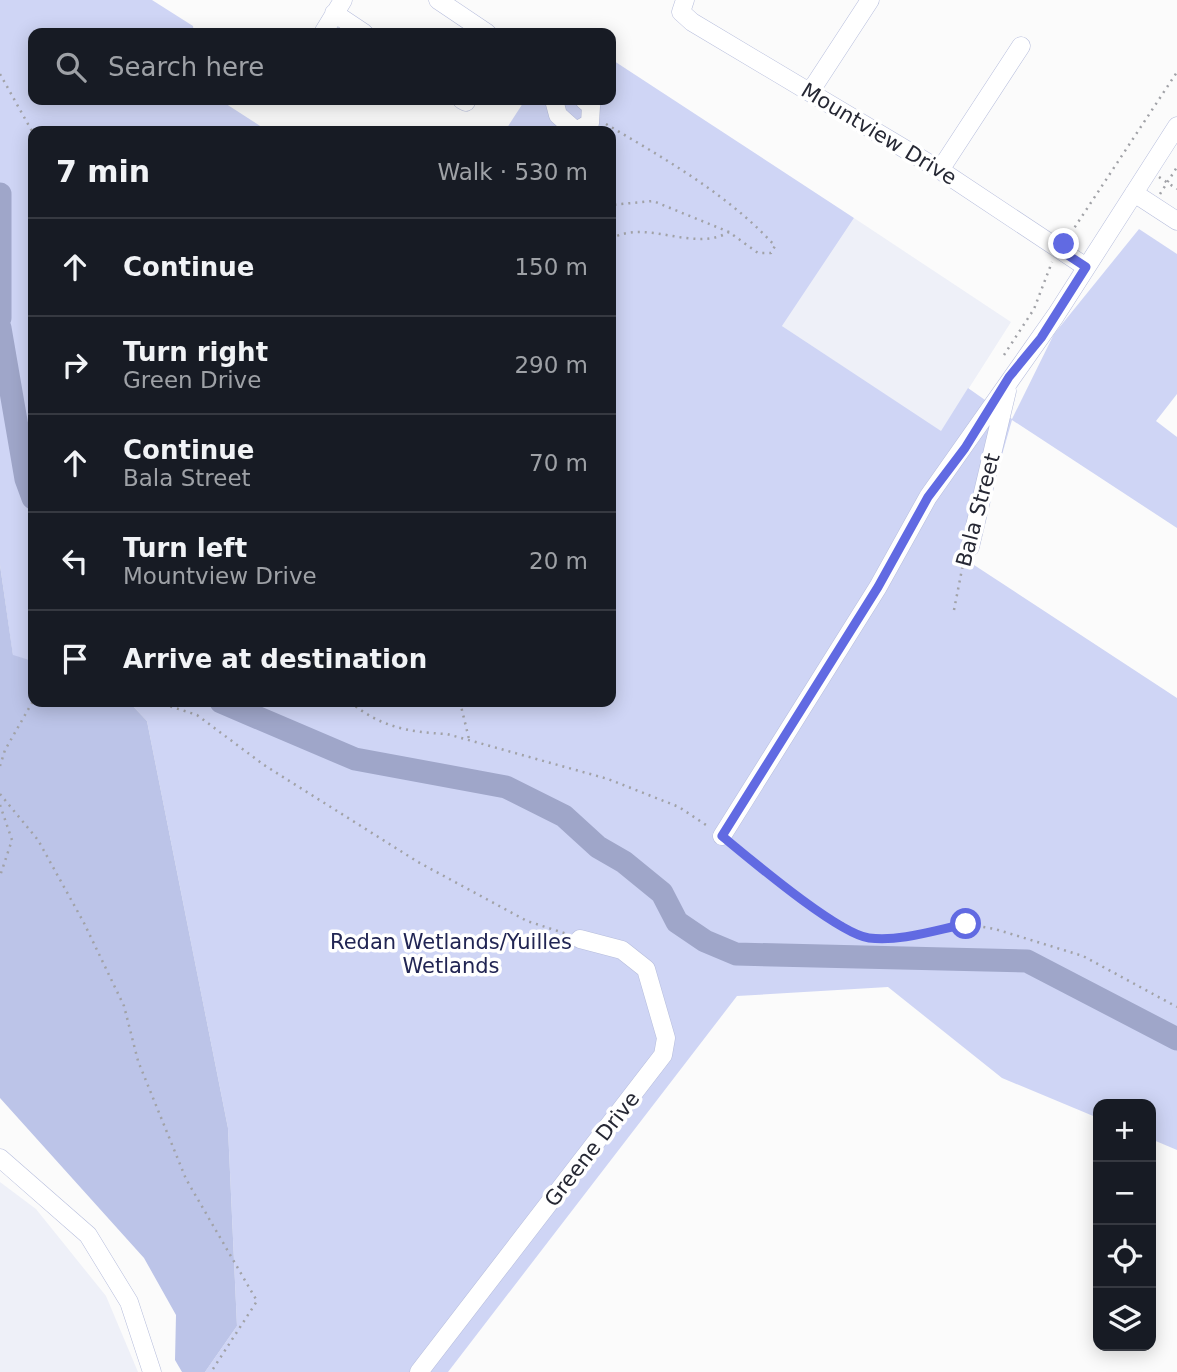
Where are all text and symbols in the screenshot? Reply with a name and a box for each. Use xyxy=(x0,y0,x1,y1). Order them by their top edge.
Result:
search box xyxy=(28,28,616,105)
icon: search xyxy=(52,48,90,86)
text: Search here xyxy=(108,52,264,82)
street label: Mountview Drive xyxy=(797,78,961,190)
text: 7 min xyxy=(56,154,150,189)
text: Walk · 530 m xyxy=(437,159,588,185)
route end xyxy=(1048,228,1079,259)
icon: ahead xyxy=(56,248,94,286)
text: Continue xyxy=(123,252,254,282)
text: 150 m xyxy=(514,254,588,280)
text: Turn right xyxy=(123,337,268,367)
icon: right xyxy=(56,346,94,384)
text: 290 m xyxy=(514,352,588,378)
text: Green Drive xyxy=(123,367,261,393)
text: Continue xyxy=(123,435,254,465)
icon: ahead xyxy=(56,444,94,482)
text: 70 m xyxy=(529,450,588,476)
street label: Bala Street xyxy=(951,451,1005,569)
text: Bala Street xyxy=(123,465,251,491)
text: Turn left xyxy=(123,533,247,563)
icon: left xyxy=(56,542,94,580)
text: 20 m xyxy=(529,548,588,574)
text: Mountview Drive xyxy=(123,563,317,589)
icon: arrive xyxy=(56,640,94,678)
text: Arrive at destination xyxy=(123,644,427,674)
route start xyxy=(950,908,981,939)
park label: Redan Wetlands/Yuilles Wetlands xyxy=(330,930,572,978)
street label: Greene Drive xyxy=(540,1087,644,1211)
map controls xyxy=(1093,1099,1156,1351)
button: + xyxy=(1093,1099,1156,1162)
button: − xyxy=(1093,1162,1156,1225)
button: locate xyxy=(1093,1225,1156,1288)
button: layers xyxy=(1093,1288,1156,1351)

